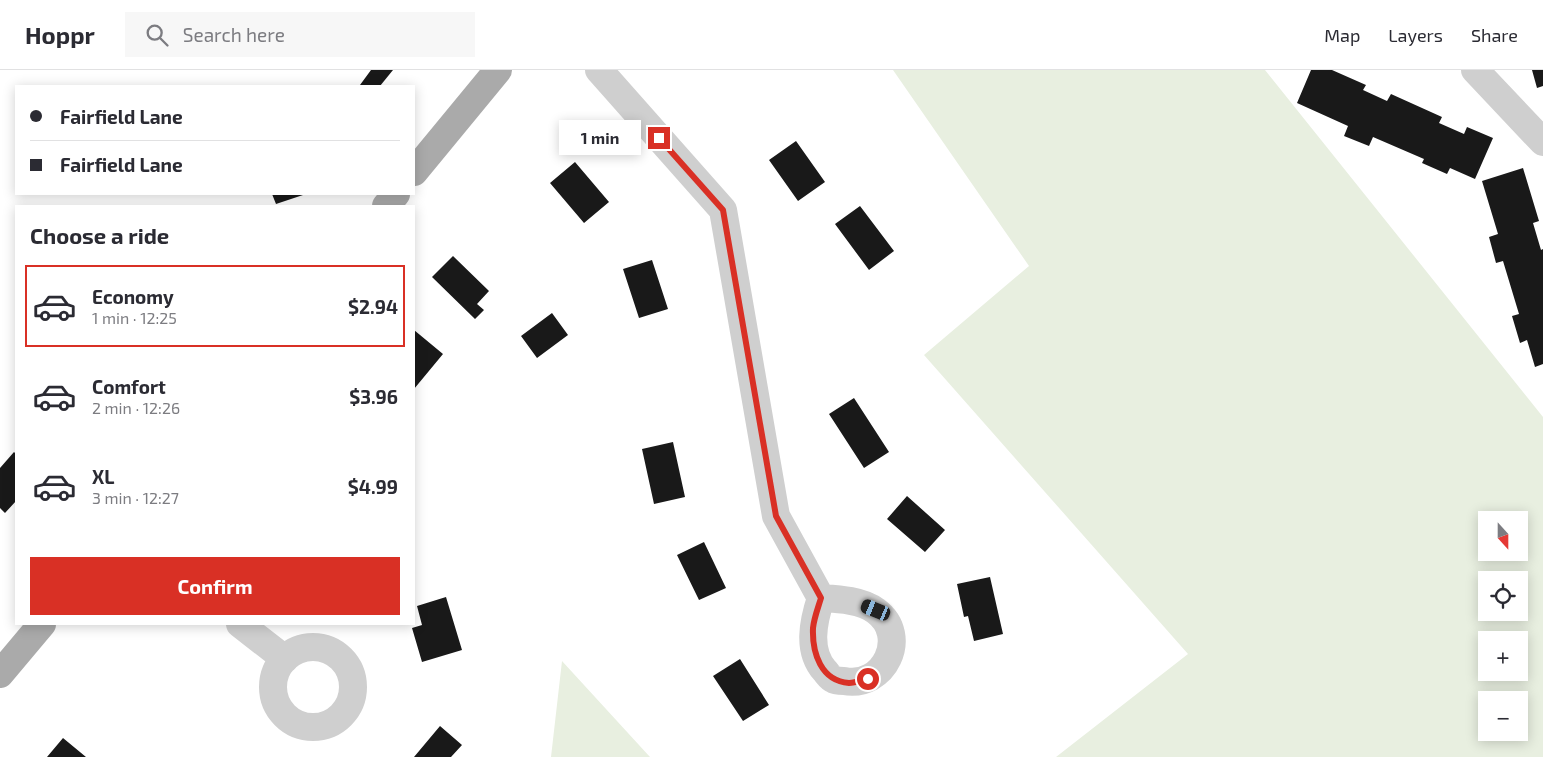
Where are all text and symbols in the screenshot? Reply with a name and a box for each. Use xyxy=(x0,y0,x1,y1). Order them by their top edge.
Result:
search box xyxy=(125,12,475,57)
text: Hoppr xyxy=(25,20,95,49)
icon: search xyxy=(143,21,171,49)
text: Search here xyxy=(183,23,285,46)
text: Map xyxy=(1324,24,1360,46)
text: Layers xyxy=(1388,24,1443,46)
text: Share xyxy=(1471,24,1518,46)
text: Fairfield Lane xyxy=(60,105,183,128)
callout: 1 min xyxy=(559,120,642,156)
route end xyxy=(648,127,670,149)
text: 1 min xyxy=(581,128,619,147)
text: Fairfield Lane xyxy=(60,153,183,176)
text: Choose a ride xyxy=(30,222,169,248)
icon: car xyxy=(32,284,77,329)
text: Economy xyxy=(92,285,174,308)
text: $2.94 xyxy=(348,295,398,318)
text: 1 min · 12:25 xyxy=(92,308,177,327)
icon: car xyxy=(32,374,77,419)
text: Comfort xyxy=(92,375,166,398)
text: $3.96 xyxy=(349,385,398,408)
text: 2 min · 12:26 xyxy=(92,398,180,417)
icon: car xyxy=(32,464,77,509)
text: XL xyxy=(92,465,114,488)
text: $4.99 xyxy=(348,475,398,498)
text: 3 min · 12:27 xyxy=(92,488,179,507)
north arrow xyxy=(1478,511,1528,561)
map controls xyxy=(1478,511,1528,741)
button: Confirm xyxy=(30,557,400,615)
button: locate xyxy=(1478,571,1528,621)
car xyxy=(859,597,892,623)
button: + xyxy=(1478,631,1528,681)
route start xyxy=(857,668,879,690)
button: − xyxy=(1478,691,1528,741)

